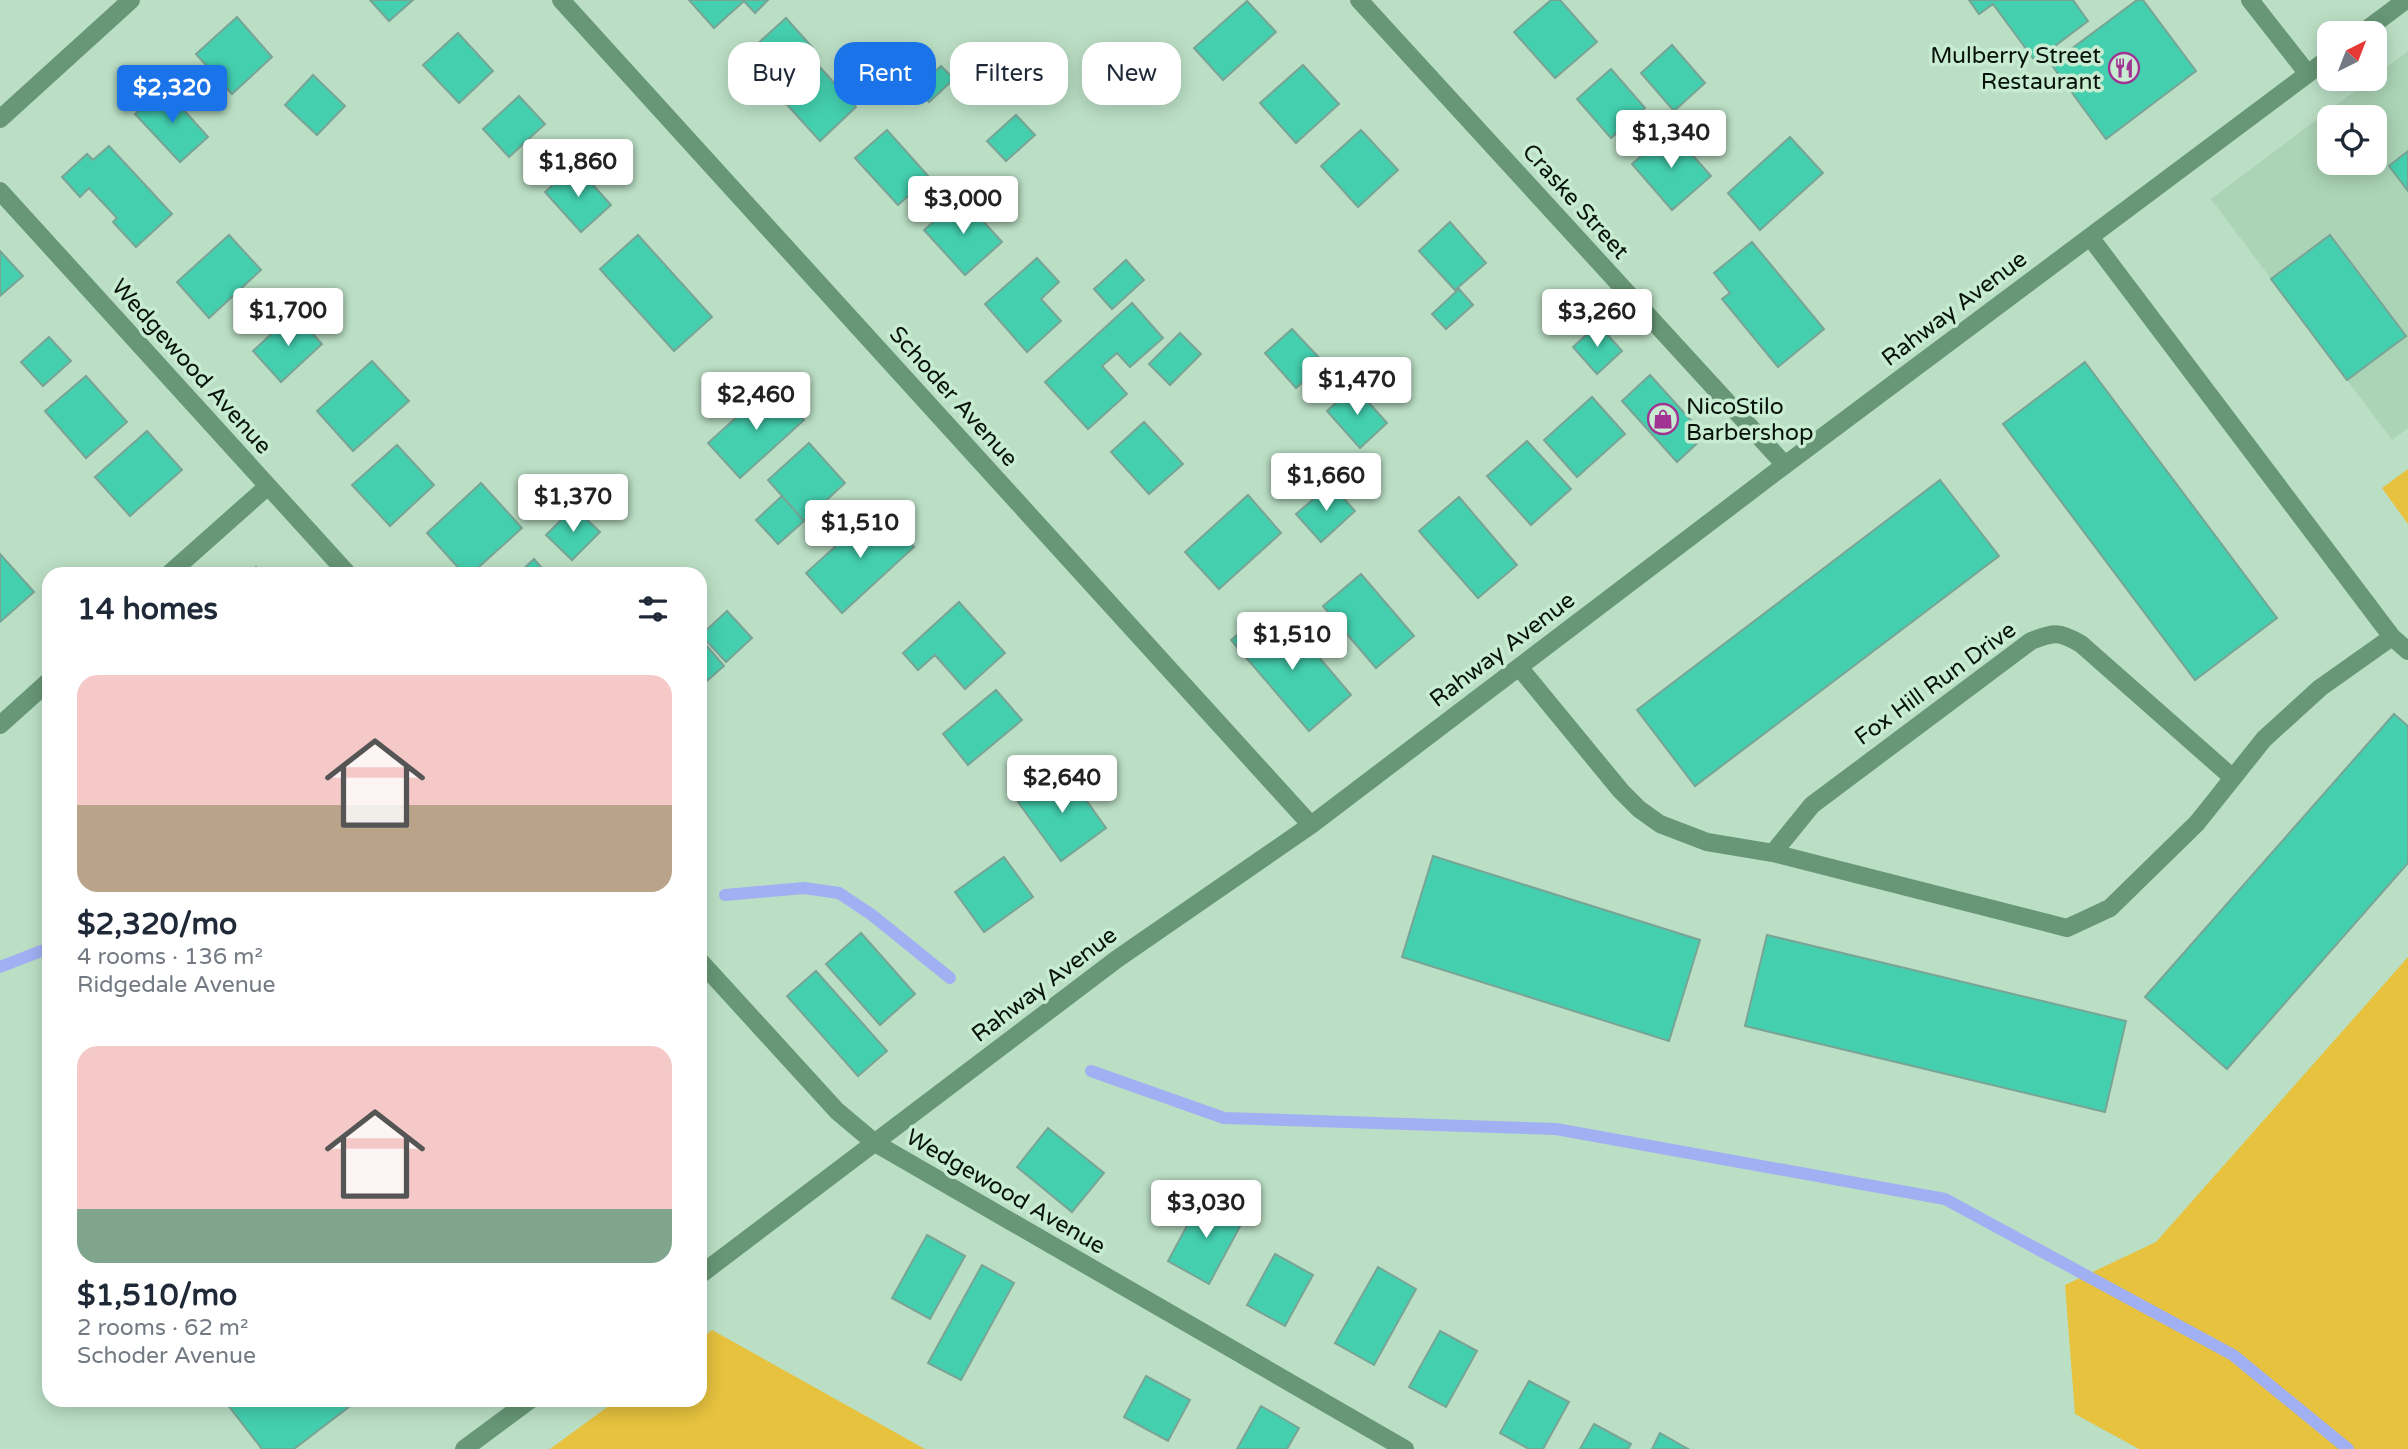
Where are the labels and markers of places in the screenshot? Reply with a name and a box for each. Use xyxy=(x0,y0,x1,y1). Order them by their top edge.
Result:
place label: Mulberry Street Restaurant xyxy=(1930,42,2101,96)
restaurant icon: Mulberry Street Restaurant xyxy=(2107,51,2141,85)
pin: $2,320 xyxy=(115,66,229,125)
pin: $1,340 xyxy=(1614,110,1728,170)
pin: $1,860 xyxy=(521,140,635,199)
pin: $3,000 xyxy=(906,176,1020,236)
pin: $1,700 xyxy=(231,288,345,348)
pin: $3,260 xyxy=(1540,290,1654,349)
pin: $1,470 xyxy=(1300,358,1414,417)
pin: $2,460 xyxy=(699,372,813,432)
place label: NicoStilo Barbershop xyxy=(1686,393,1814,447)
shop icon: NicoStilo Barbershop xyxy=(1646,402,1680,436)
pin: $1,660 xyxy=(1269,454,1383,513)
pin: $1,370 xyxy=(516,475,630,534)
pin: $1,510 xyxy=(803,500,917,560)
pin: $1,510 xyxy=(1235,612,1349,672)
pin: $2,640 xyxy=(1005,756,1119,815)
pin: $3,030 xyxy=(1149,1180,1263,1240)

